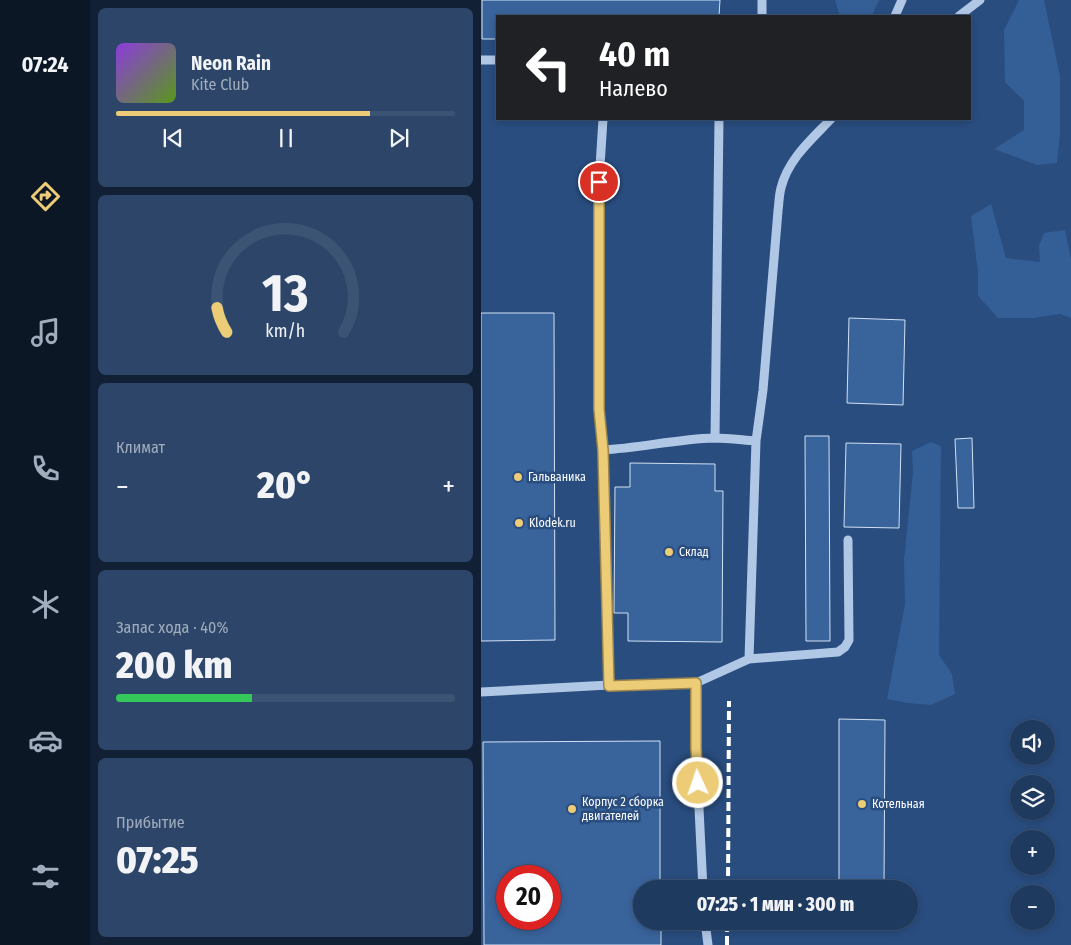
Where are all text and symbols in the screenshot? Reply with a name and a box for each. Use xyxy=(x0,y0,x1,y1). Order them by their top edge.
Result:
text: 40 m xyxy=(599,33,670,75)
icon: left xyxy=(516,35,581,100)
text: 07:24 xyxy=(21,51,69,78)
text: Neon Rain xyxy=(191,52,271,75)
text: Kite Club xyxy=(191,75,249,94)
text: Налево xyxy=(599,75,668,102)
icon: previous xyxy=(159,124,187,152)
icon: pause xyxy=(272,124,300,152)
icon: next xyxy=(385,124,413,152)
pin xyxy=(578,161,620,203)
icon: arrive xyxy=(585,168,613,196)
icon: directions xyxy=(28,179,63,214)
text: 13 xyxy=(262,262,309,325)
icon: music xyxy=(28,315,63,350)
text: km/h xyxy=(266,320,305,342)
text: Климат xyxy=(116,438,165,457)
icon: phone xyxy=(28,451,63,486)
text: 20° xyxy=(257,462,314,508)
text: − xyxy=(116,470,129,503)
text: + xyxy=(442,470,455,503)
place label: Гальваника xyxy=(528,470,586,484)
marker: Гальваника xyxy=(512,471,524,483)
place label: Klodek.ru xyxy=(529,516,576,530)
marker: Klodek.ru xyxy=(513,517,525,529)
place label: Склад xyxy=(679,545,709,559)
marker: Склад xyxy=(663,546,675,558)
icon: climate xyxy=(28,587,63,622)
text: Запас хода · 40% xyxy=(116,618,228,637)
text: 200 km xyxy=(116,642,232,688)
map controls xyxy=(1010,720,1055,930)
button: sound xyxy=(1010,720,1055,765)
icon: car xyxy=(28,723,63,758)
position arrow xyxy=(671,756,723,808)
button: layers xyxy=(1010,775,1055,820)
place label: Корпус 2 сборка двигателей xyxy=(582,795,664,823)
place label: Котельная xyxy=(872,797,925,811)
marker: Котельная xyxy=(856,798,868,810)
marker: Корпус 2 сборка двигателей xyxy=(566,803,578,815)
text: Прибытие xyxy=(116,813,185,832)
button: + xyxy=(1010,830,1055,875)
text: 07:25 xyxy=(116,837,199,883)
icon: filters xyxy=(28,859,63,894)
speed limit sign: 20 xyxy=(496,865,561,930)
button: − xyxy=(1010,885,1055,930)
text: 07:25 · 1 мин · 300 m xyxy=(697,893,854,916)

